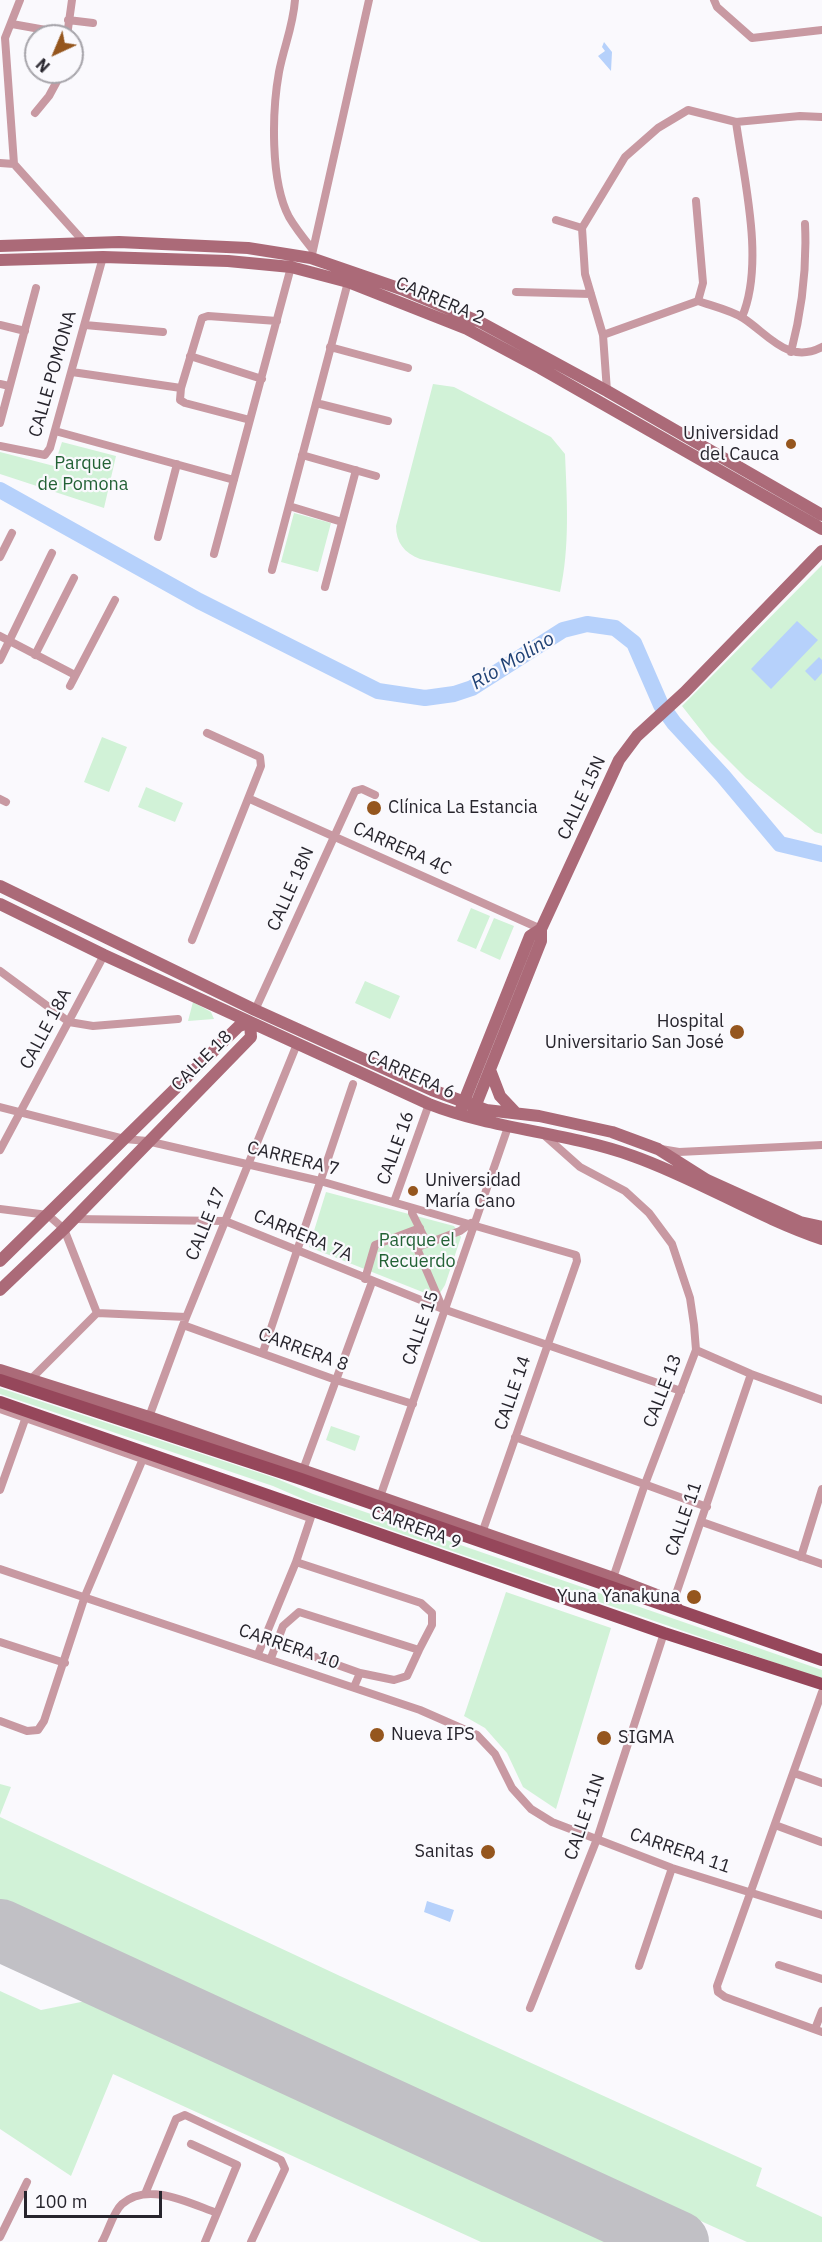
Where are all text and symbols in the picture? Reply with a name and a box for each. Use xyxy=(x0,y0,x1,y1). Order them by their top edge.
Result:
north arrow xyxy=(24,24,84,84)
text: N xyxy=(32,54,54,77)
street label: CARRERA 2 xyxy=(392,273,488,329)
street label: CALLE POMONA xyxy=(25,308,81,440)
place label: Universidad del Cauca xyxy=(683,423,779,466)
marker: Universidad del Cauca xyxy=(784,437,798,451)
park label: Parque de Pomona xyxy=(38,453,128,496)
water label: Río Molino xyxy=(467,627,559,695)
street label: CALLE 15N xyxy=(553,753,611,843)
place label: Clínica La Estancia xyxy=(388,797,538,819)
marker: Clínica La Estancia xyxy=(365,799,383,817)
street label: CARRERA 4C xyxy=(349,818,455,880)
street label: CALLE 18N xyxy=(263,844,319,934)
street label: CALLE 18A xyxy=(16,985,76,1073)
place label: Hospital Universitario San José xyxy=(545,1011,724,1054)
marker: Hospital Universitario San José xyxy=(728,1023,746,1041)
street label: CALLE 18 xyxy=(167,1026,237,1096)
street label: CARRERA 6 xyxy=(364,1046,458,1104)
street label: CALLE 16 xyxy=(373,1108,419,1188)
street label: CARRERA 7 xyxy=(245,1137,341,1181)
place label: Universidad María Cano xyxy=(425,1170,521,1212)
street label: CALLE 17 xyxy=(182,1184,230,1264)
marker: Universidad María Cano xyxy=(406,1184,420,1198)
street label: CARRERA 7A xyxy=(250,1205,356,1267)
park label: Parque el Recuerdo xyxy=(378,1230,456,1272)
street label: CALLE 15 xyxy=(398,1288,444,1368)
street label: CARRERA 8 xyxy=(255,1324,351,1376)
street label: CALLE 13 xyxy=(639,1351,687,1431)
street label: CALLE 14 xyxy=(490,1353,536,1433)
street label: CALLE 11 xyxy=(661,1479,707,1559)
street label: CARRERA 9 xyxy=(368,1502,464,1554)
place label: Yuna Yanakuna xyxy=(557,1586,680,1608)
marker: Yuna Yanakuna xyxy=(685,1588,703,1606)
street label: CARRERA 10 xyxy=(236,1620,342,1674)
place label: Nueva IPS xyxy=(391,1724,475,1746)
marker: Nueva IPS xyxy=(368,1726,386,1744)
place label: SIGMA xyxy=(618,1727,674,1749)
marker: SIGMA xyxy=(595,1729,613,1747)
street label: CALLE 11N xyxy=(560,1771,610,1863)
street label: CARRERA 11 xyxy=(627,1824,733,1878)
place label: Sanitas xyxy=(415,1841,474,1863)
marker: Sanitas xyxy=(479,1843,497,1861)
scale bar xyxy=(27,2179,165,2217)
text: 100 m xyxy=(35,2190,87,2213)

